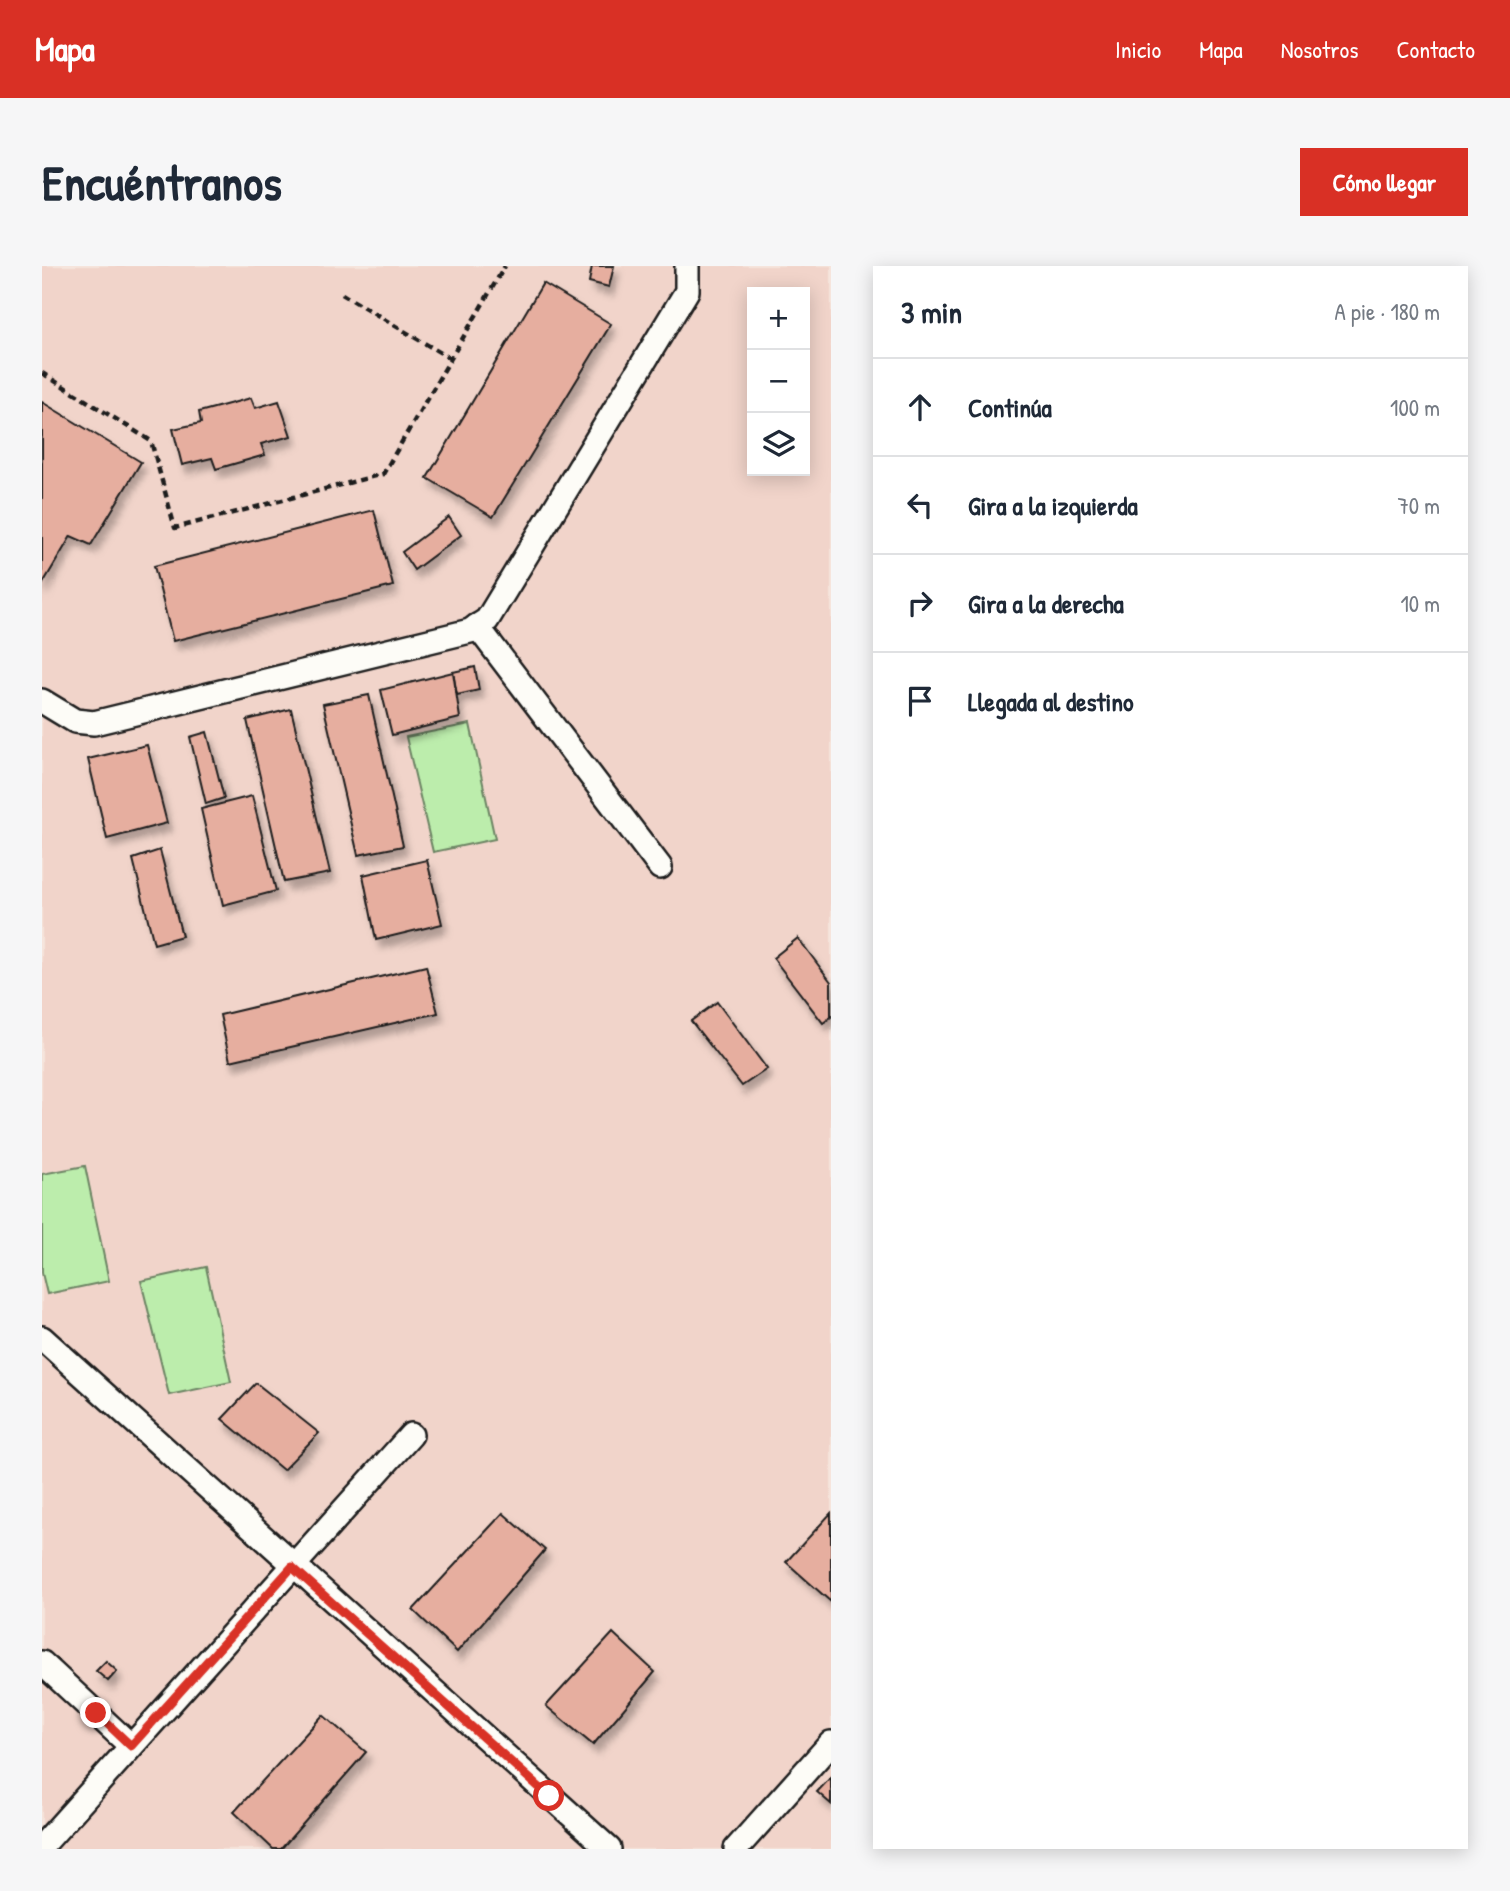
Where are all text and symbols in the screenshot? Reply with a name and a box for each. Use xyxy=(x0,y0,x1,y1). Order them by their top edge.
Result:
text: Mapa xyxy=(35,27,95,71)
text: Inicio xyxy=(1115,33,1161,65)
text: Mapa xyxy=(1199,33,1243,65)
text: Nosotros xyxy=(1281,33,1358,65)
text: Contacto xyxy=(1396,33,1475,65)
button: Cómo llegar xyxy=(1300,148,1468,216)
text: Encuéntranos xyxy=(42,149,282,215)
map controls xyxy=(747,287,810,476)
button: + xyxy=(747,287,810,350)
text: 3 min xyxy=(901,292,962,332)
text: A pie · 180 m xyxy=(1335,296,1440,327)
button: − xyxy=(747,350,810,413)
icon: ahead xyxy=(901,388,939,426)
text: Continúa xyxy=(968,390,1052,425)
text: 100 m xyxy=(1390,392,1440,423)
button: layers xyxy=(747,413,810,476)
icon: left xyxy=(901,486,939,524)
text: Gira a la izquierda xyxy=(968,488,1138,523)
text: 70 m xyxy=(1397,490,1440,521)
icon: right xyxy=(901,584,939,622)
text: Gira a la derecha xyxy=(968,586,1124,621)
text: 10 m xyxy=(1400,588,1440,619)
icon: arrive xyxy=(901,682,939,720)
text: Llegada al destino xyxy=(968,684,1134,719)
route end xyxy=(80,1697,111,1728)
route start xyxy=(533,1780,564,1811)

